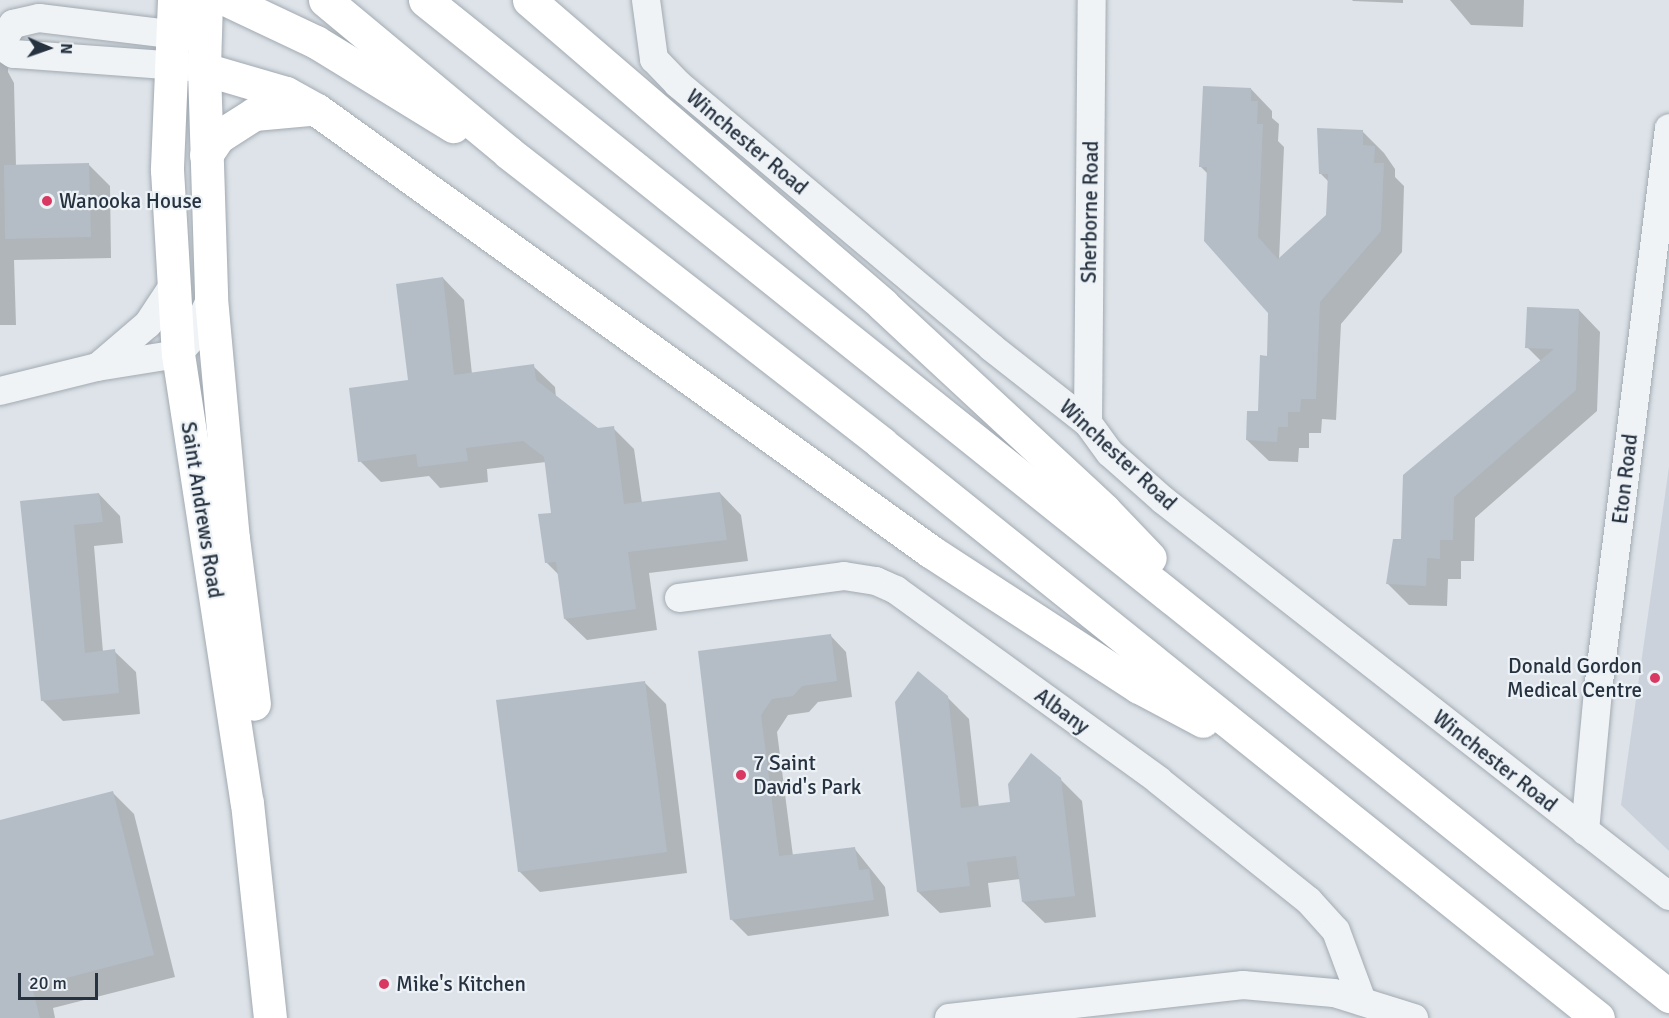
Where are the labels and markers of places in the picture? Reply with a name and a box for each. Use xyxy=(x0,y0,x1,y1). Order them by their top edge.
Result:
place label: Wanooka House xyxy=(59,188,202,214)
marker: Wanooka House xyxy=(40,194,54,208)
place label: Donald Gordon Medical Centre xyxy=(1507,653,1642,703)
marker: Donald Gordon Medical Centre xyxy=(1646,669,1664,687)
place label: 7 Saint David's Park xyxy=(753,750,861,800)
marker: 7 Saint David's Park xyxy=(734,768,748,782)
place label: Mike's Kitchen xyxy=(396,971,526,997)
marker: Mike's Kitchen xyxy=(377,977,391,991)

